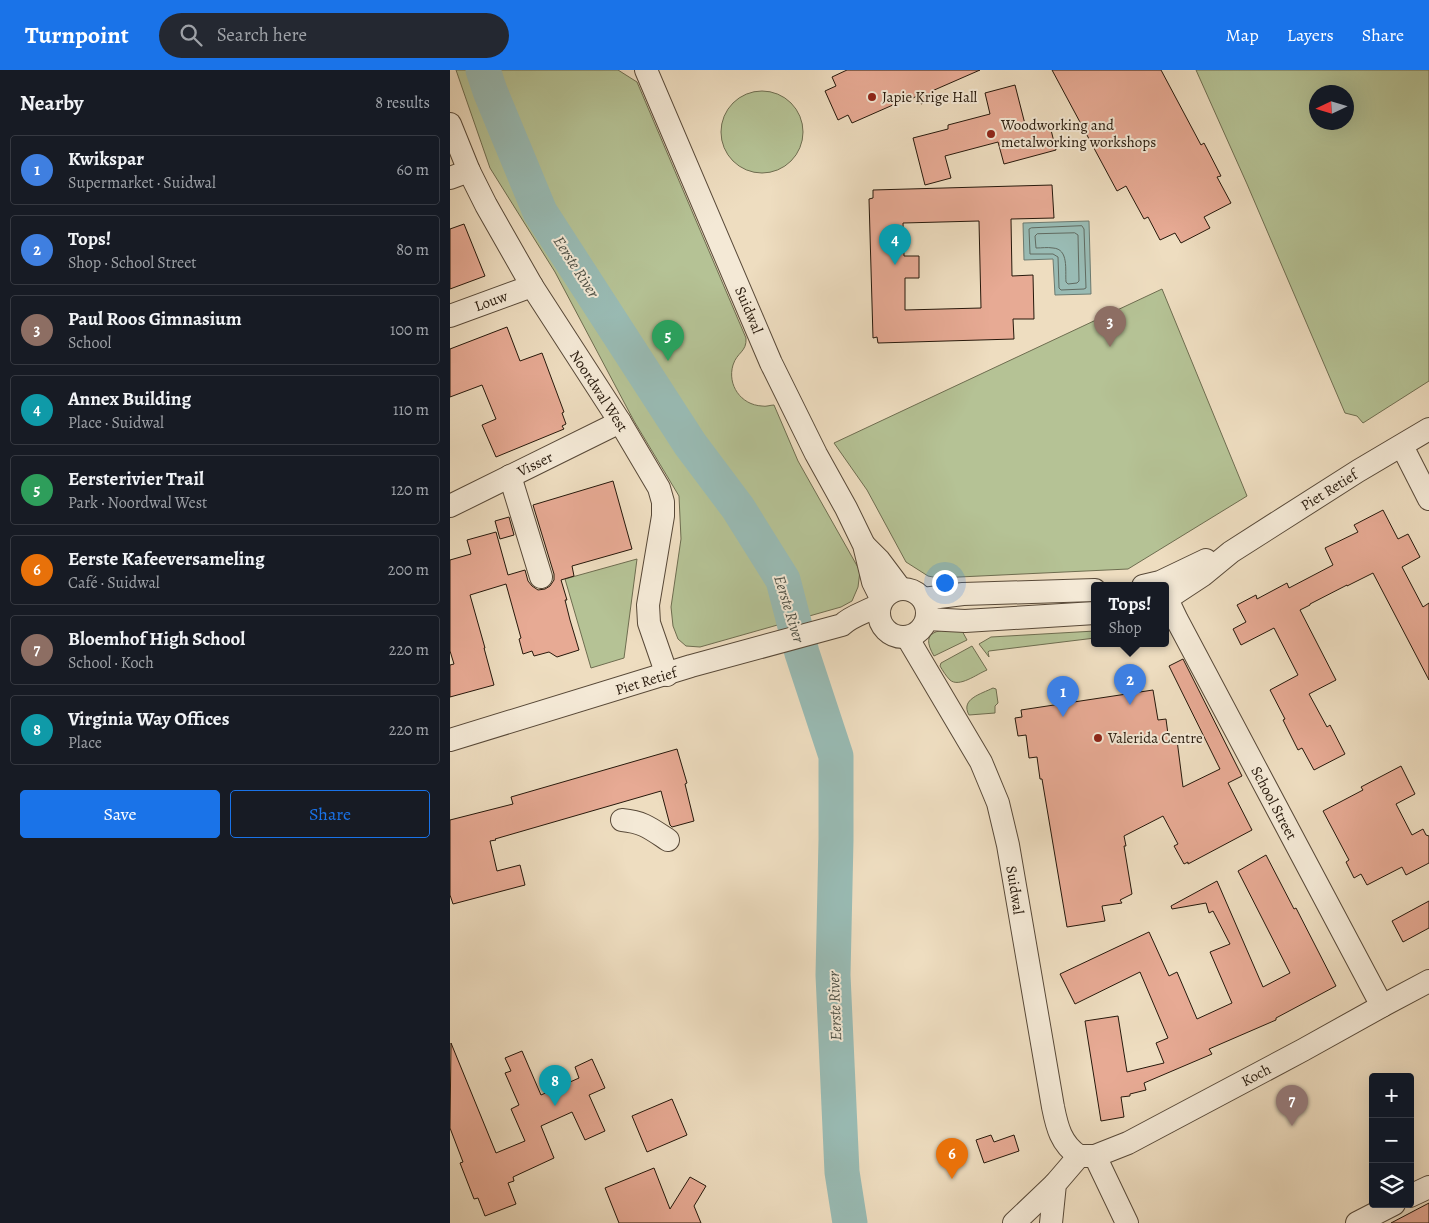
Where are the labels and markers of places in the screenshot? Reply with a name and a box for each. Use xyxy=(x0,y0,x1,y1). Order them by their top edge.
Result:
place label: Japie Krige Hall xyxy=(882,87,978,107)
marker: Japie Krige Hall xyxy=(866,91,878,103)
place label: Woodworking and metalworking workshops xyxy=(1000,115,1156,152)
marker: Woodworking and metalworking workshops xyxy=(985,128,997,140)
pin: 4 xyxy=(879,224,911,265)
pin: 3 xyxy=(1094,306,1126,347)
pin: 5 xyxy=(652,320,684,361)
pin: 2 xyxy=(1114,664,1146,705)
pin: 1 xyxy=(1047,676,1079,717)
place label: Valerida Centre xyxy=(1107,728,1203,748)
marker: Valerida Centre xyxy=(1092,732,1104,744)
pin: 8 xyxy=(539,1065,571,1106)
pin: 7 xyxy=(1276,1085,1308,1126)
pin: 6 xyxy=(936,1138,968,1179)

